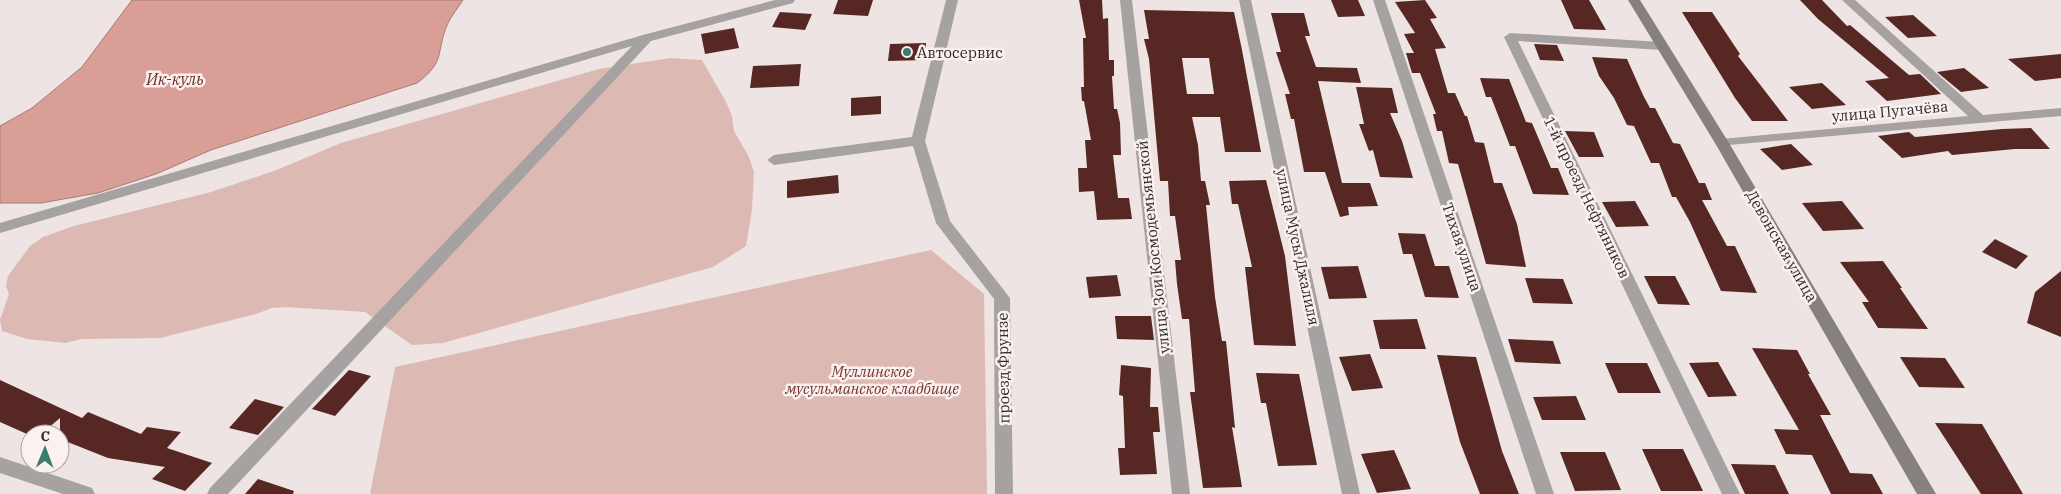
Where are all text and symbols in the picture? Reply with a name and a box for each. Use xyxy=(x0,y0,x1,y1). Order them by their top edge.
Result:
place label: Автосервис xyxy=(917,43,1003,62)
marker: Автосервис xyxy=(901,46,913,58)
water label: Ик-куль xyxy=(145,69,204,89)
street label: улица Пугачёва xyxy=(1831,96,1949,126)
street label: 1-й проезд Нефтяников xyxy=(1540,113,1634,281)
street label: улица Зои Космодемьянской xyxy=(1132,139,1174,355)
street label: улица Мусы Джалиля xyxy=(1272,167,1324,327)
street label: Девонская улица xyxy=(1742,187,1822,305)
street label: Тихая улица xyxy=(1438,200,1486,294)
street label: проезд Фрунзе xyxy=(993,312,1013,424)
park label: Муллинское мусульманское кладбище xyxy=(784,362,959,398)
north arrow xyxy=(20,424,70,474)
text: С xyxy=(40,427,50,445)

